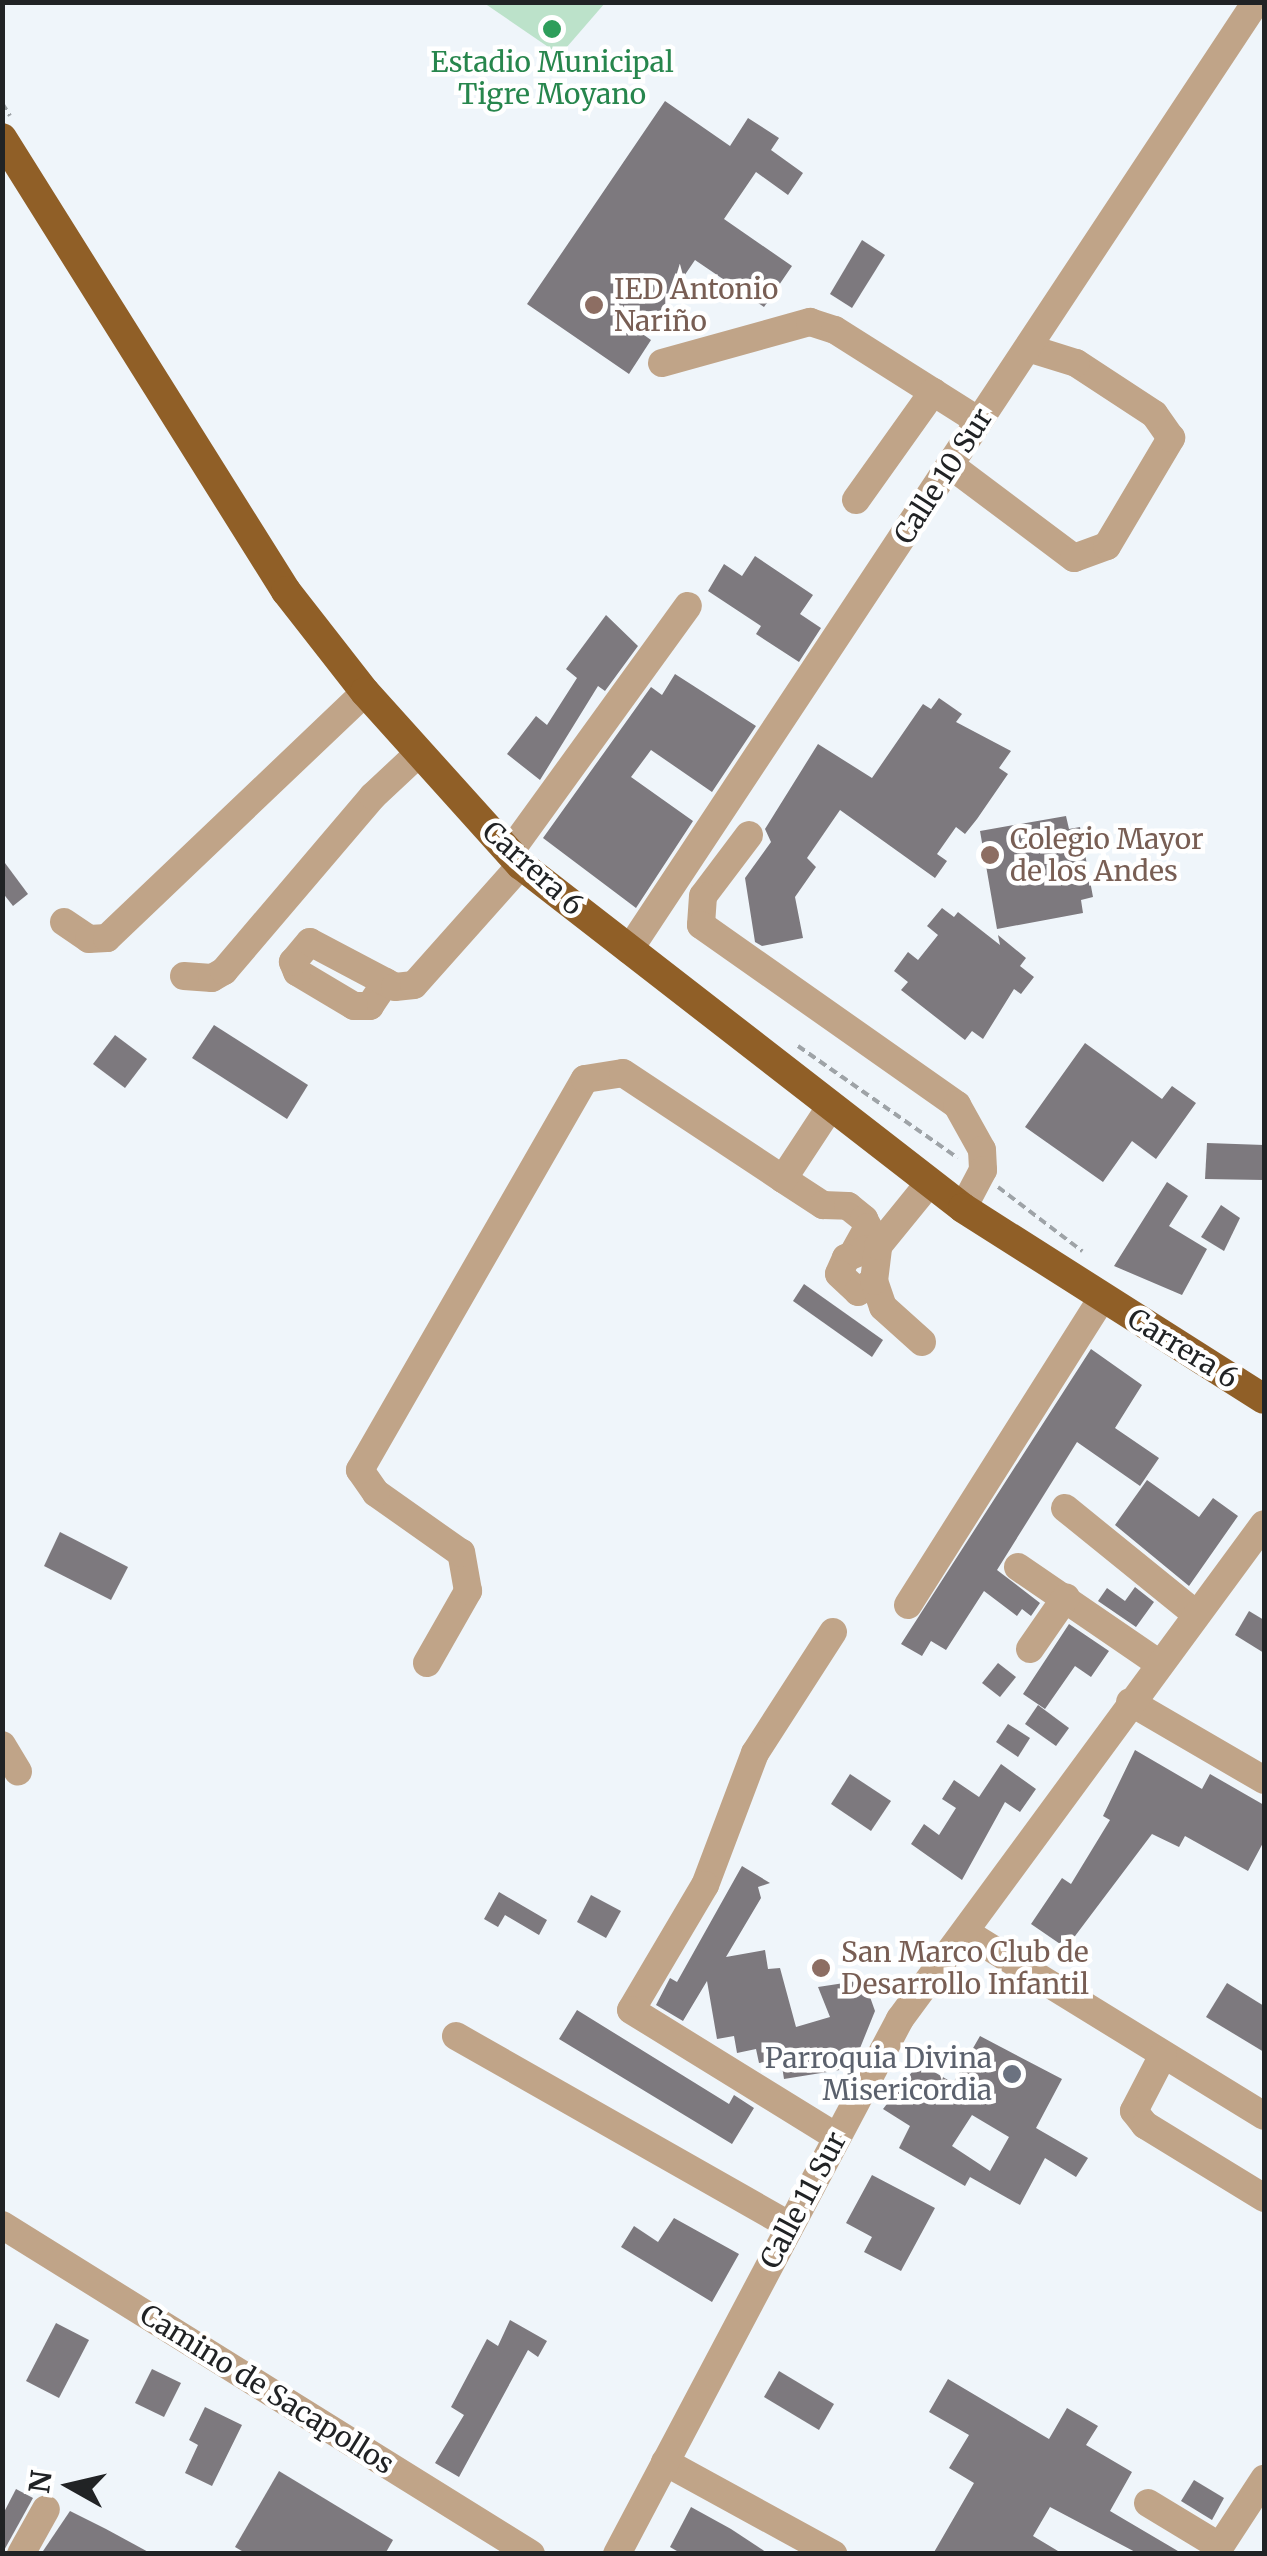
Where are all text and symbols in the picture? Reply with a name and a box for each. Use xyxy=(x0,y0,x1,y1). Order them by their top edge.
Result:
marker: Estadio Municipal Tigre Moyano xyxy=(541,18,563,40)
place label: Estadio Municipal Tigre Moyano xyxy=(430,45,674,111)
place label: IED Antonio Nariño xyxy=(614,272,778,338)
marker: IED Antonio Nariño xyxy=(583,294,605,316)
street label: Calle 10 Sur xyxy=(887,402,999,550)
street label: Carrera 6 xyxy=(476,814,590,922)
place label: Colegio Mayor de los Andes xyxy=(1010,822,1204,888)
marker: Colegio Mayor de los Andes xyxy=(979,844,1001,866)
street label: Carrera 6 xyxy=(1122,1301,1244,1395)
place label: San Marco Club de Desarrollo Infantil xyxy=(841,1935,1089,2001)
marker: San Marco Club de Desarrollo Infantil xyxy=(810,1957,832,1979)
place label: Parroquia Divina Misericordia xyxy=(765,2041,992,2107)
marker: Parroquia Divina Misericordia xyxy=(1001,2063,1023,2085)
street label: Calle 11 Sur xyxy=(753,2126,853,2274)
street label: Camino de Sacapollos xyxy=(134,2297,400,2481)
north arrow xyxy=(20,2436,120,2536)
text: N xyxy=(21,2468,60,2495)

